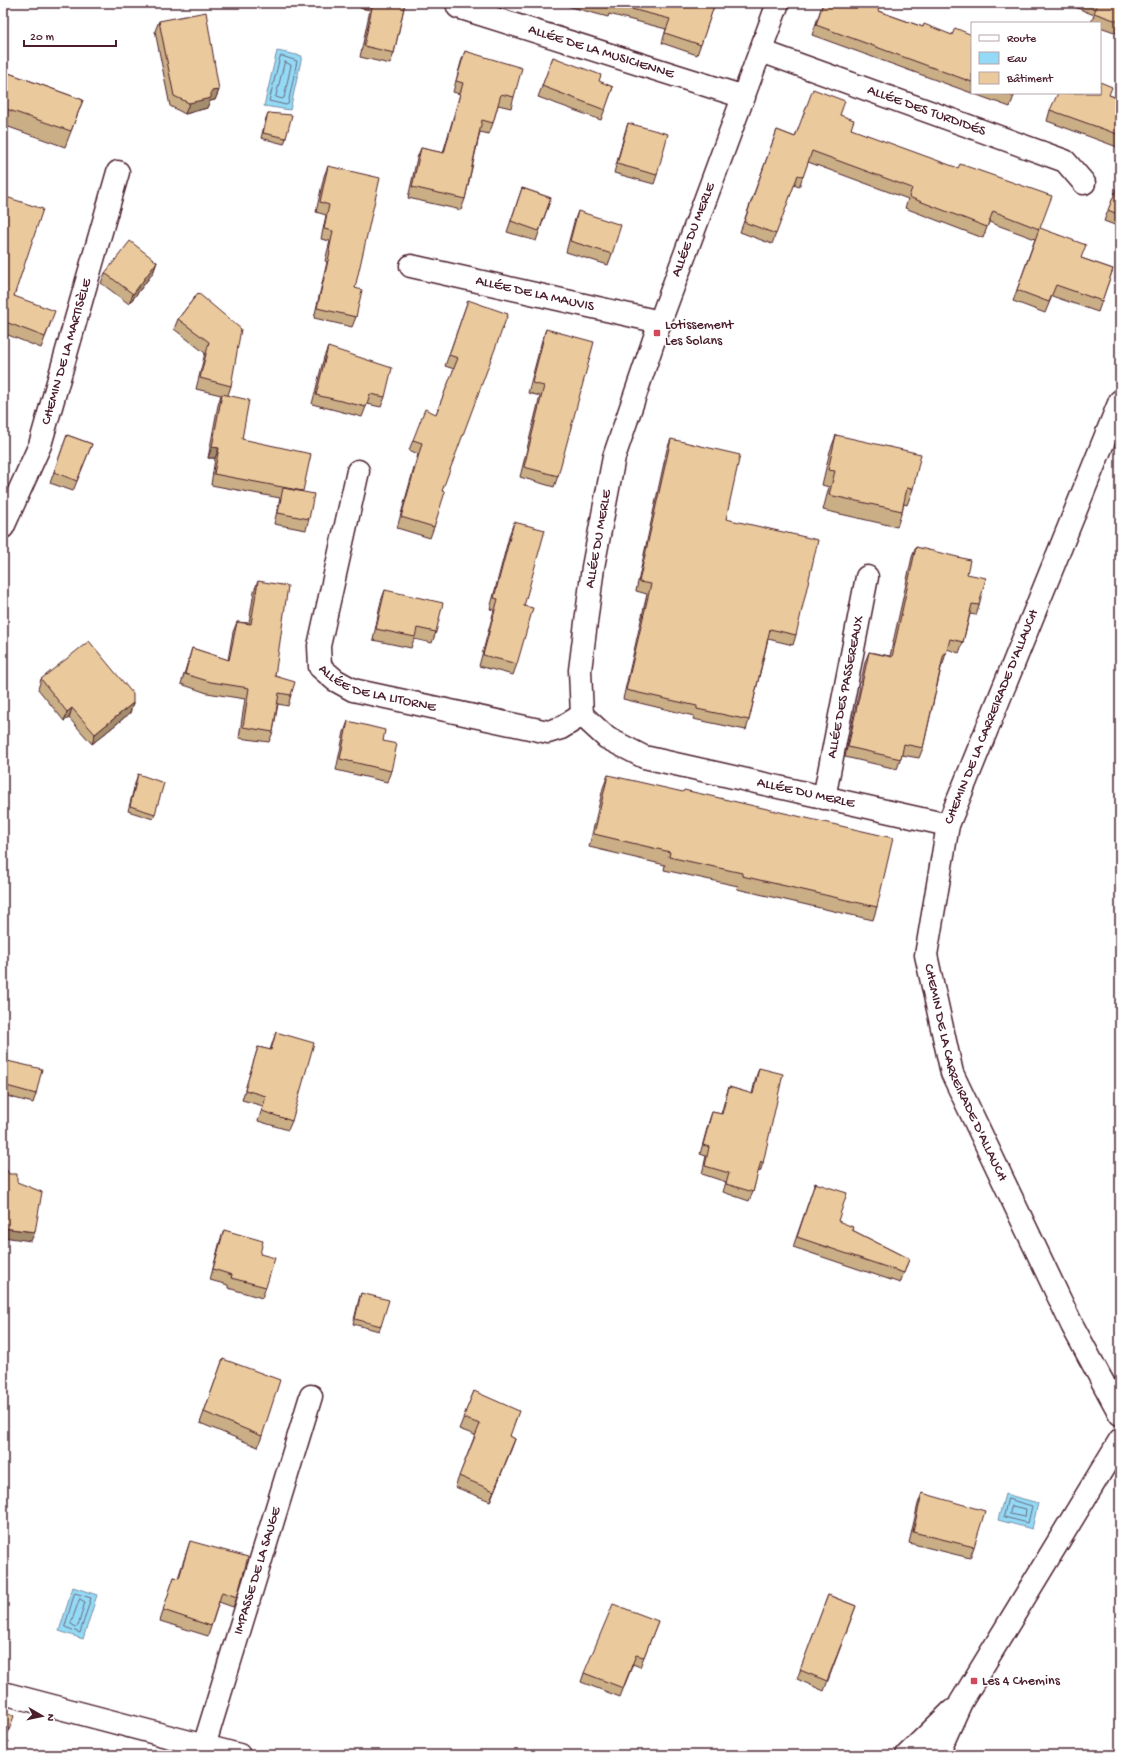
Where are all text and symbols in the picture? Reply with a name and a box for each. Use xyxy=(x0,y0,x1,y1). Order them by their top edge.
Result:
street label: ALLÉE DE LA MUSICIENNE xyxy=(526,21,677,83)
scale bar xyxy=(24,22,116,48)
legend xyxy=(971,22,1101,94)
text: 20 m xyxy=(30,31,55,45)
text: Route xyxy=(1007,33,1037,47)
text: Eau xyxy=(1007,53,1027,67)
text: Bâtiment xyxy=(1006,73,1054,87)
street label: ALLÉE DES TURDIDÉS xyxy=(865,82,989,140)
street label: ALLÉE DU MERLE xyxy=(668,179,720,279)
street label: ALLÉE DE LA MAUVIS xyxy=(474,272,596,316)
street label: CHEMIN DE LA MARTISÈLE xyxy=(38,276,96,427)
place label: Lotissement Les Solans xyxy=(665,317,734,350)
marker: Lotissement Les Solans xyxy=(652,328,662,338)
street label: ALLÉE DU MERLE xyxy=(582,487,616,589)
street label: CHEMIN DE LA CARREIRADE D'ALLAUCH xyxy=(941,606,1043,827)
street label: ALLÉE DES PASSEREAUX xyxy=(823,614,868,760)
street label: ALLÉE DE LA LITORNE xyxy=(315,661,439,716)
street label: ALLÉE DU MERLE xyxy=(755,774,858,813)
street label: CHEMIN DE LA CARREIRADE D'ALLAUCH xyxy=(920,962,1011,1185)
street label: IMPASSE DE LA SAUGE xyxy=(230,1504,285,1637)
place label: Les 4 Chemins xyxy=(982,1673,1061,1690)
marker: Les 4 Chemins xyxy=(969,1676,979,1686)
north arrow xyxy=(22,1696,62,1736)
text: N xyxy=(43,1713,56,1722)

